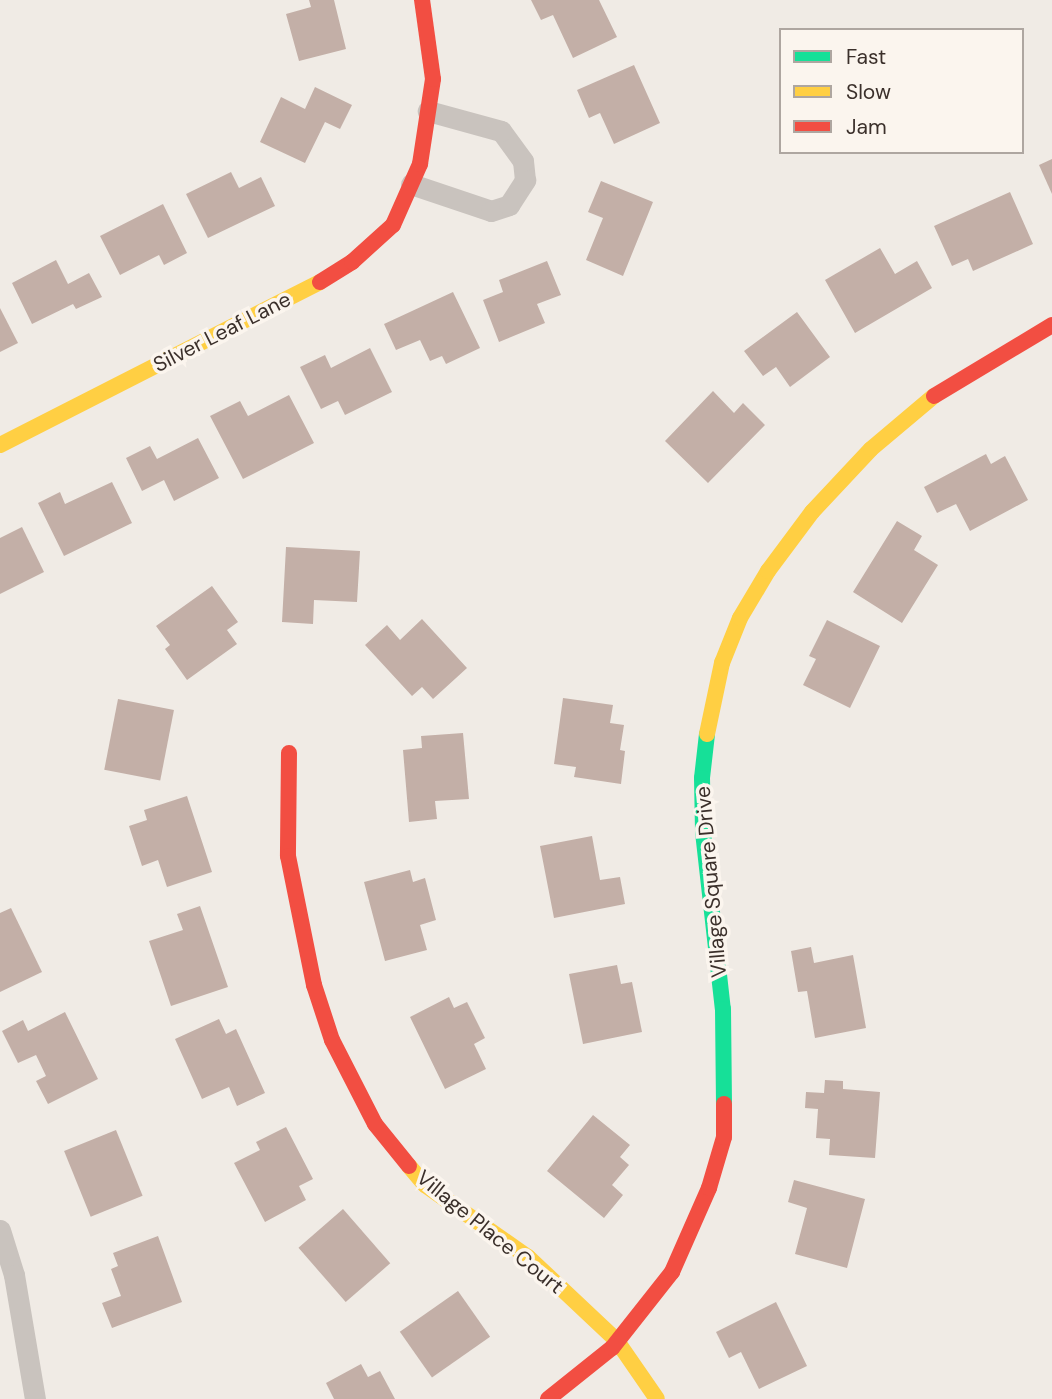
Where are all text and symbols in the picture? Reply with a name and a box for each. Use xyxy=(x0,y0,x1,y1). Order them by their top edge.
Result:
legend xyxy=(779,28,1024,154)
text: Fast xyxy=(846,43,886,71)
text: Slow xyxy=(846,78,891,106)
text: Jam xyxy=(846,113,887,141)
street label: Silver Leaf Lane xyxy=(149,287,295,377)
street label: Village Square Drive xyxy=(690,785,732,979)
street label: Village Place Court xyxy=(411,1165,569,1299)

